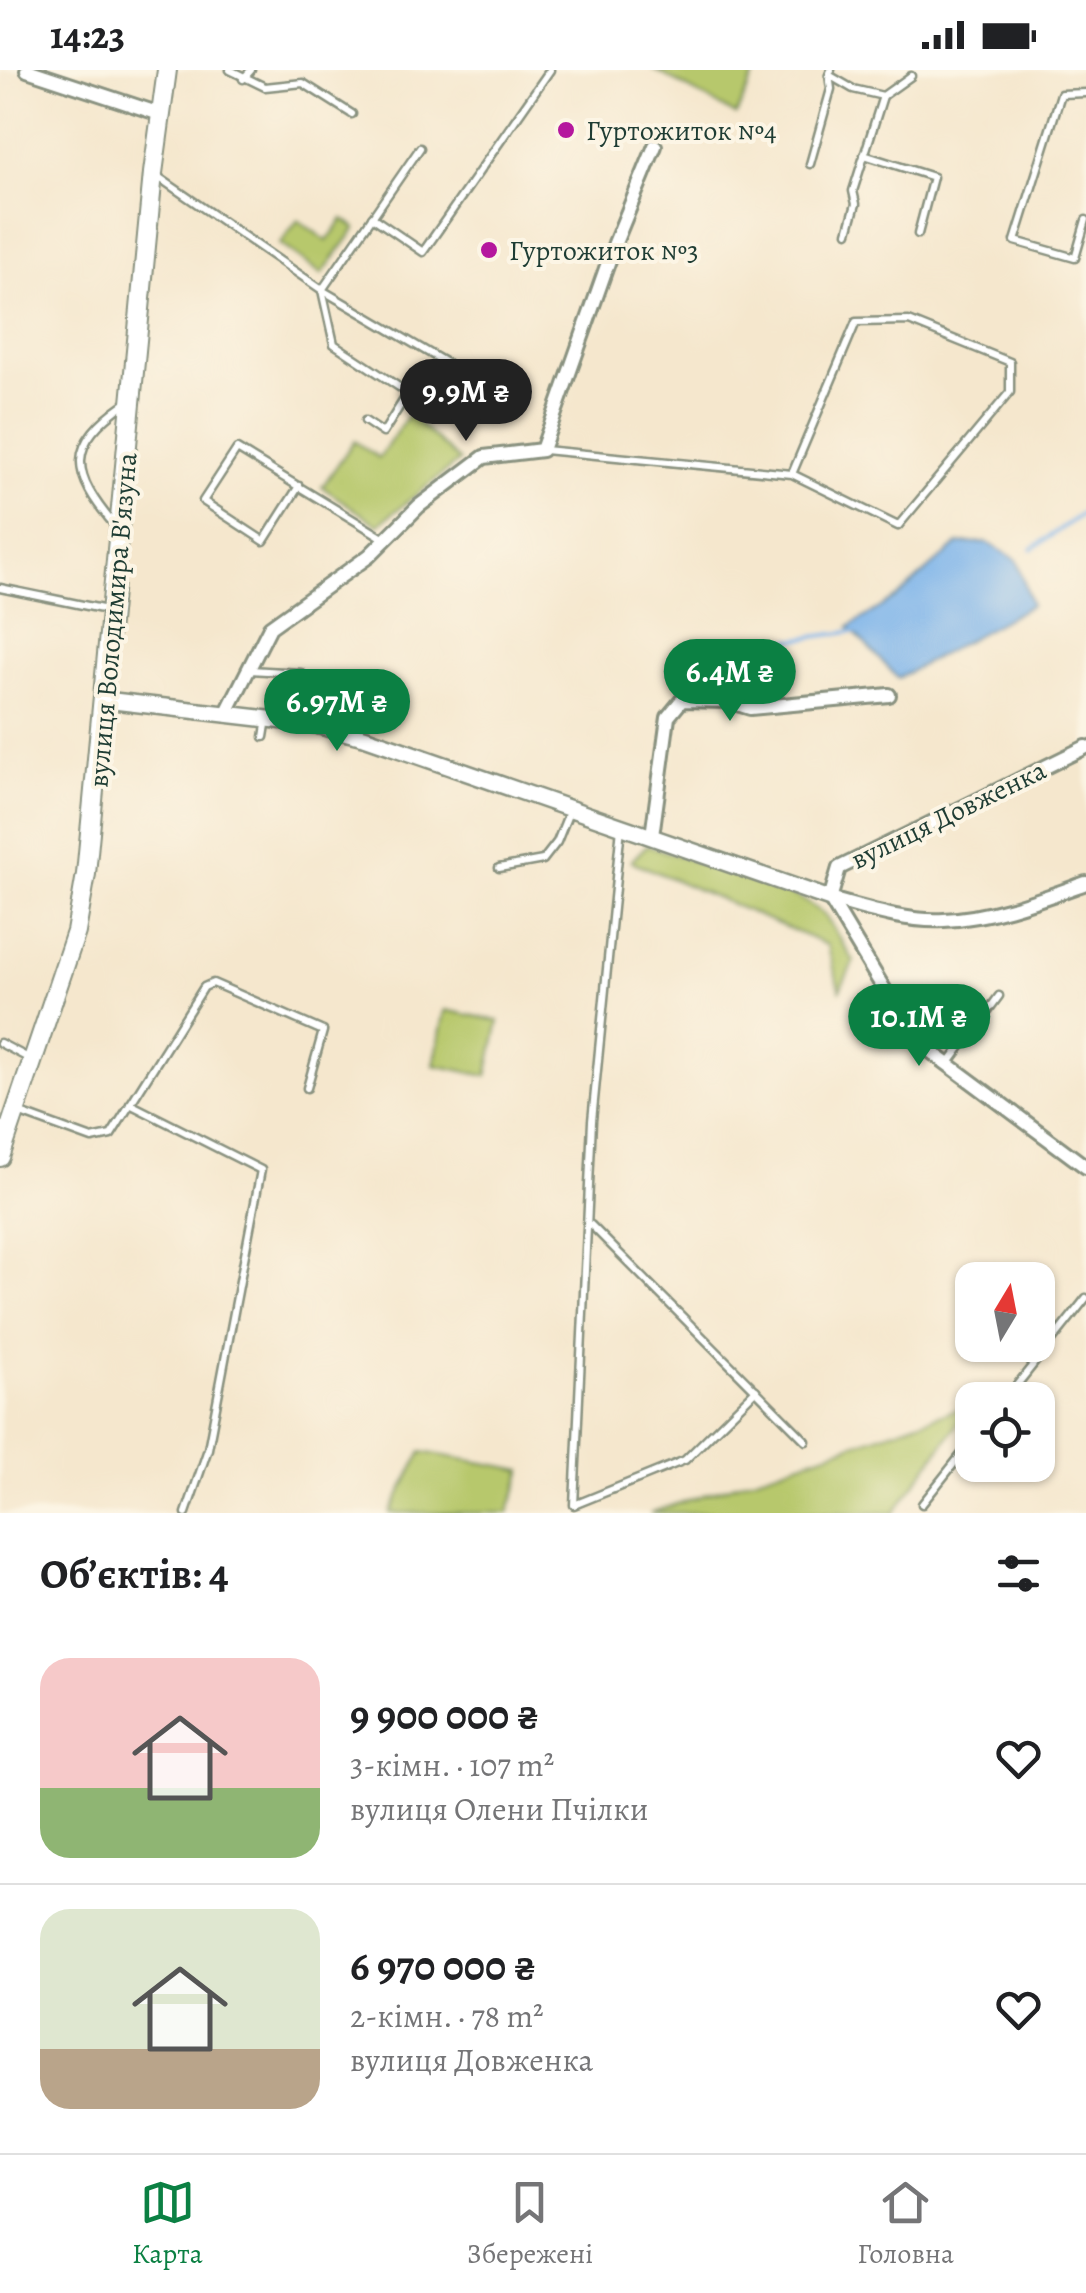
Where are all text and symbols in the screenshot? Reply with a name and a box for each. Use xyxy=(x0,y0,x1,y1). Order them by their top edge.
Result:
text: 14:23 xyxy=(50,9,125,61)
place label: Гуртожиток №4 xyxy=(586,112,777,150)
marker: Гуртожиток №4 xyxy=(555,119,577,141)
place label: Гуртожиток №3 xyxy=(509,232,699,270)
marker: Гуртожиток №3 xyxy=(478,239,500,261)
pin: 9.9M ₴ xyxy=(385,359,547,444)
text: 9.9M ₴ xyxy=(422,369,510,413)
street label: вулиця Володимира В'язуна xyxy=(79,451,147,789)
pin: 6.4M ₴ xyxy=(649,639,811,724)
text: 6.4M ₴ xyxy=(686,649,774,693)
pin: 6.97M ₴ xyxy=(245,669,429,754)
text: 6.97M ₴ xyxy=(286,679,388,723)
street label: вулиця Довженка xyxy=(845,751,1052,879)
pin: 10.1M ₴ xyxy=(827,984,1011,1069)
text: 10.1M ₴ xyxy=(870,994,968,1038)
north arrow xyxy=(955,1262,1055,1362)
map controls xyxy=(955,1262,1055,1482)
button: locate xyxy=(955,1382,1055,1482)
text: Об’єктів: 4 xyxy=(40,1545,229,1602)
icon: filters xyxy=(991,1546,1046,1601)
text: 9 900 000 ₴ xyxy=(350,1686,539,1743)
icon: home xyxy=(120,1698,240,1818)
icon: heart xyxy=(991,1731,1046,1786)
text: 3-кімн. · 107 m² xyxy=(350,1743,554,1787)
text: вулиця Олени Пчілки xyxy=(350,1787,649,1831)
text: 6 970 000 ₴ xyxy=(350,1937,536,1994)
icon: home xyxy=(120,1949,240,2069)
icon: heart xyxy=(991,1982,1046,2037)
text: 2-кімн. · 78 m² xyxy=(350,1994,544,2038)
text: вулиця Довженка xyxy=(350,2038,593,2082)
tab: Карта xyxy=(132,2175,203,2273)
tab: Збережені xyxy=(467,2175,593,2273)
tab: Головна xyxy=(857,2175,954,2273)

